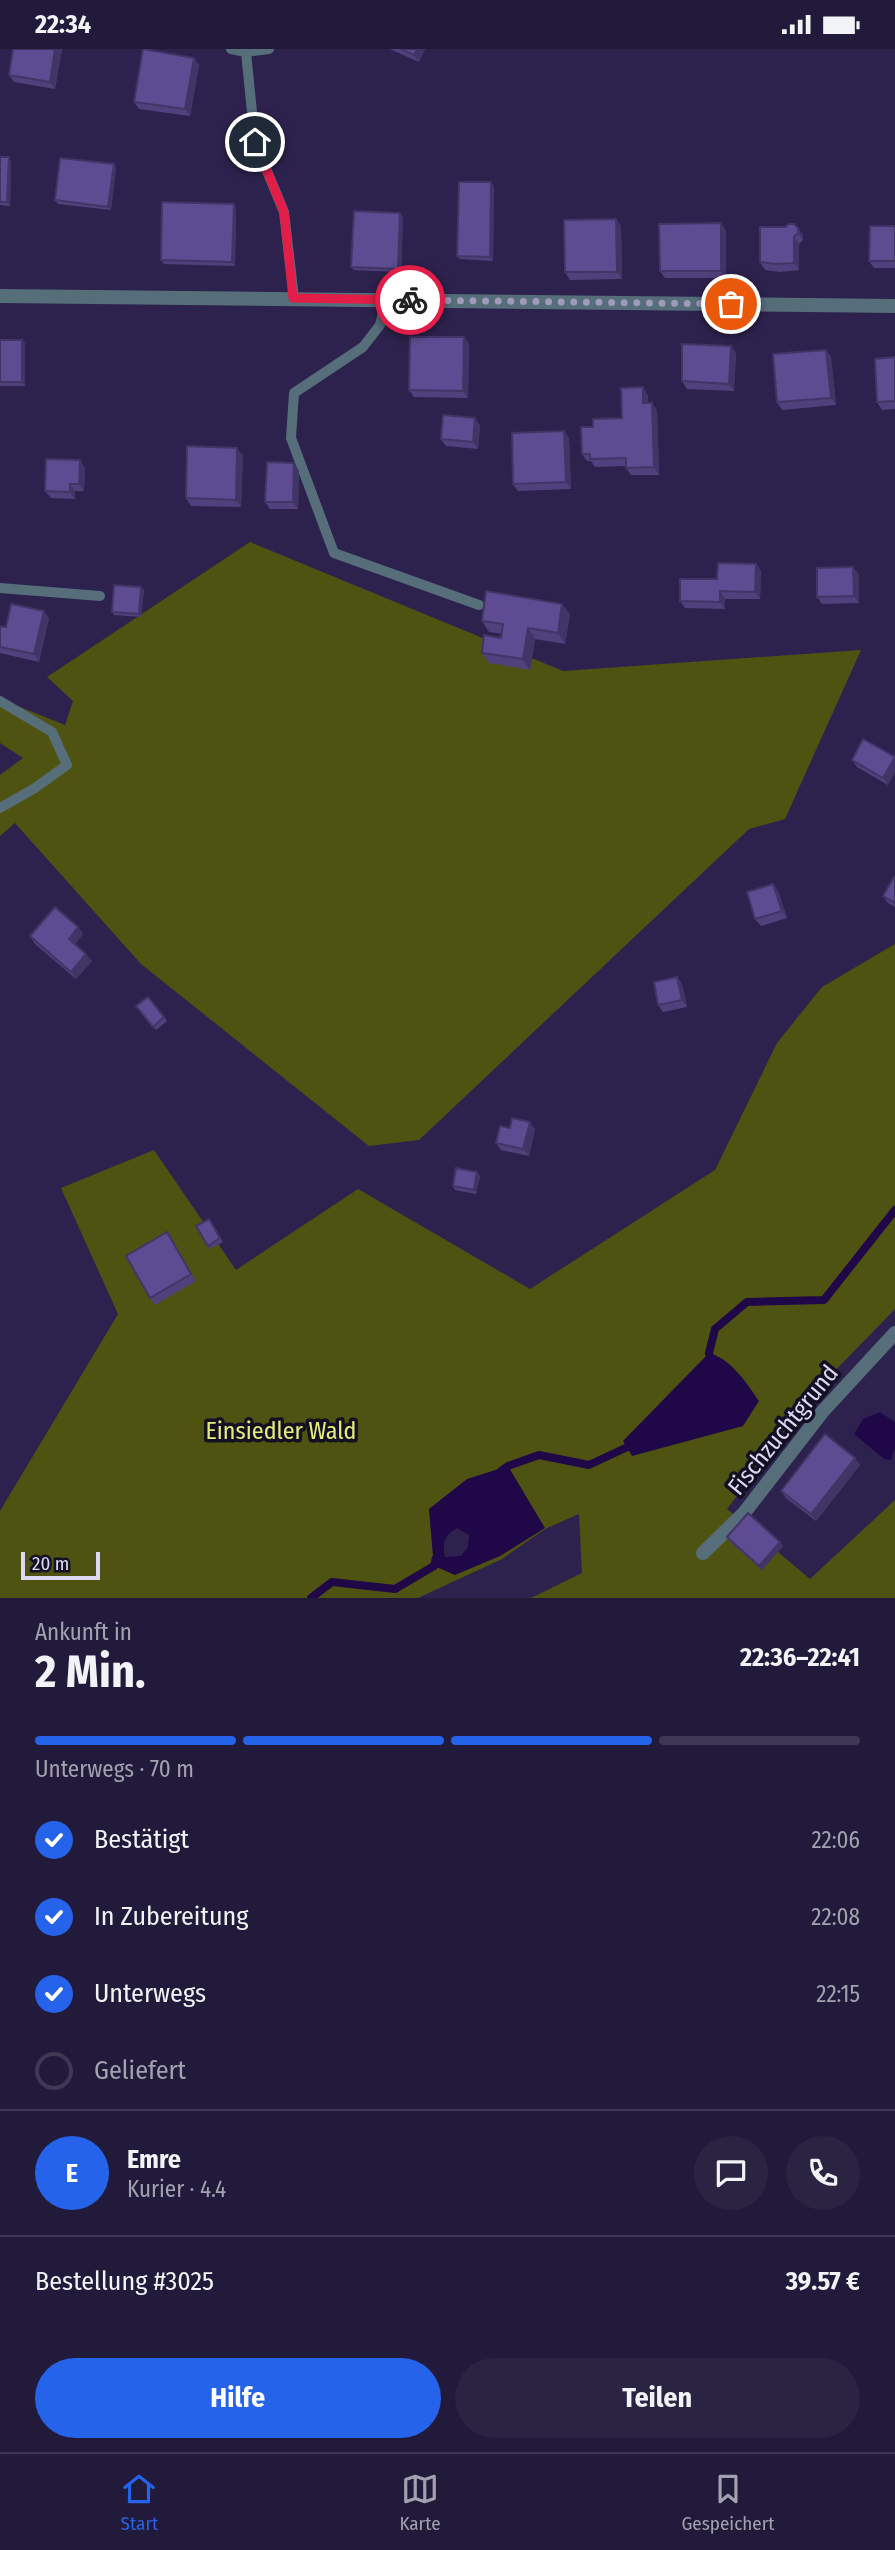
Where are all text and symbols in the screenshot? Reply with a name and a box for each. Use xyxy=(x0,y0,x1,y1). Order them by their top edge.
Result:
text: 22:34 xyxy=(35,9,91,40)
pin xyxy=(225,112,285,172)
icon: home xyxy=(236,123,274,161)
courier xyxy=(375,265,445,335)
pin xyxy=(701,274,761,334)
icon: bike xyxy=(391,281,429,319)
icon: bag xyxy=(712,285,750,323)
street label: Fischzuchtgrund xyxy=(722,1359,844,1501)
park label: Einsiedler Wald xyxy=(206,1417,356,1445)
scale bar xyxy=(21,1549,100,1581)
text: 20 m xyxy=(32,1552,69,1575)
text: Ankunft in xyxy=(35,1618,132,1646)
text: 22:36–22:41 xyxy=(740,1642,860,1673)
text: 2 Min. xyxy=(35,1644,146,1699)
text: Unterwegs · 70 m xyxy=(35,1755,194,1783)
icon: check xyxy=(35,1821,73,1859)
text: Bestätigt xyxy=(94,1824,189,1855)
text: 22:06 xyxy=(811,1826,860,1854)
icon: check xyxy=(35,1898,73,1936)
text: In Zubereitung xyxy=(94,1901,248,1932)
text: 22:08 xyxy=(811,1903,860,1931)
icon: check xyxy=(35,1975,73,2013)
text: Unterwegs xyxy=(94,1978,206,2009)
text: 22:15 xyxy=(816,1980,860,2008)
text: Geliefert xyxy=(94,2055,186,2086)
button: chat xyxy=(694,2136,768,2210)
button: phone xyxy=(786,2136,860,2210)
text: Emre xyxy=(127,2144,181,2175)
text: E xyxy=(66,2158,78,2189)
text: Kurier · 4.4 xyxy=(127,2175,226,2203)
text: Bestellung #3025 xyxy=(35,2266,214,2297)
text: 39.57 € xyxy=(786,2266,860,2297)
button: Hilfe xyxy=(35,2358,441,2438)
button: Teilen xyxy=(455,2358,860,2438)
tab: Start xyxy=(120,2470,158,2535)
tab: Karte xyxy=(399,2470,441,2535)
tab: Gespeichert xyxy=(681,2470,775,2535)

